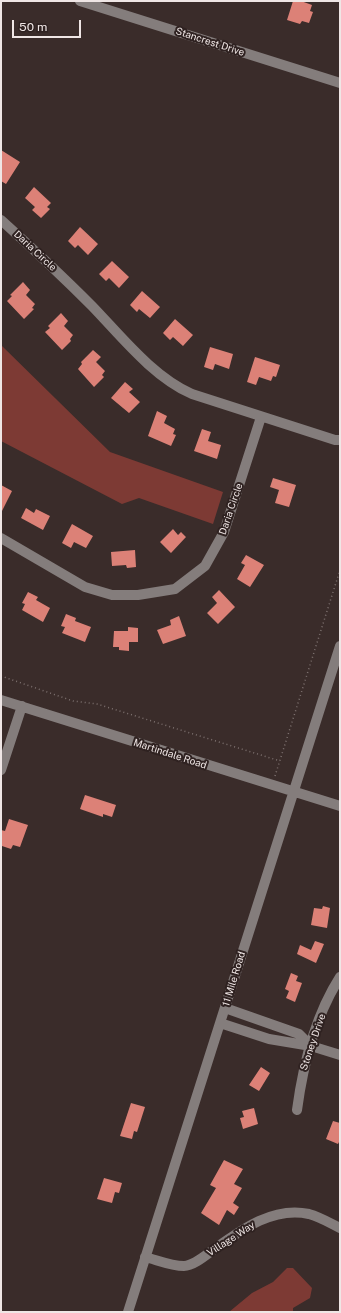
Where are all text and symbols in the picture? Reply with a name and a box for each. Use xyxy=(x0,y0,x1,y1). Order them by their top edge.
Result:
scale bar xyxy=(14,12,83,38)
text: 50 m xyxy=(19,20,47,34)
street label: Stancrest Drive xyxy=(174,25,246,59)
street label: Daria Circle xyxy=(11,228,59,274)
street label: Daria Circle xyxy=(217,482,245,536)
street label: Martindale Road xyxy=(132,736,208,772)
street label: 11 Mile Road xyxy=(220,950,248,1008)
street label: Stoney Drive xyxy=(298,1012,328,1072)
street label: Village Way xyxy=(205,1219,257,1259)

